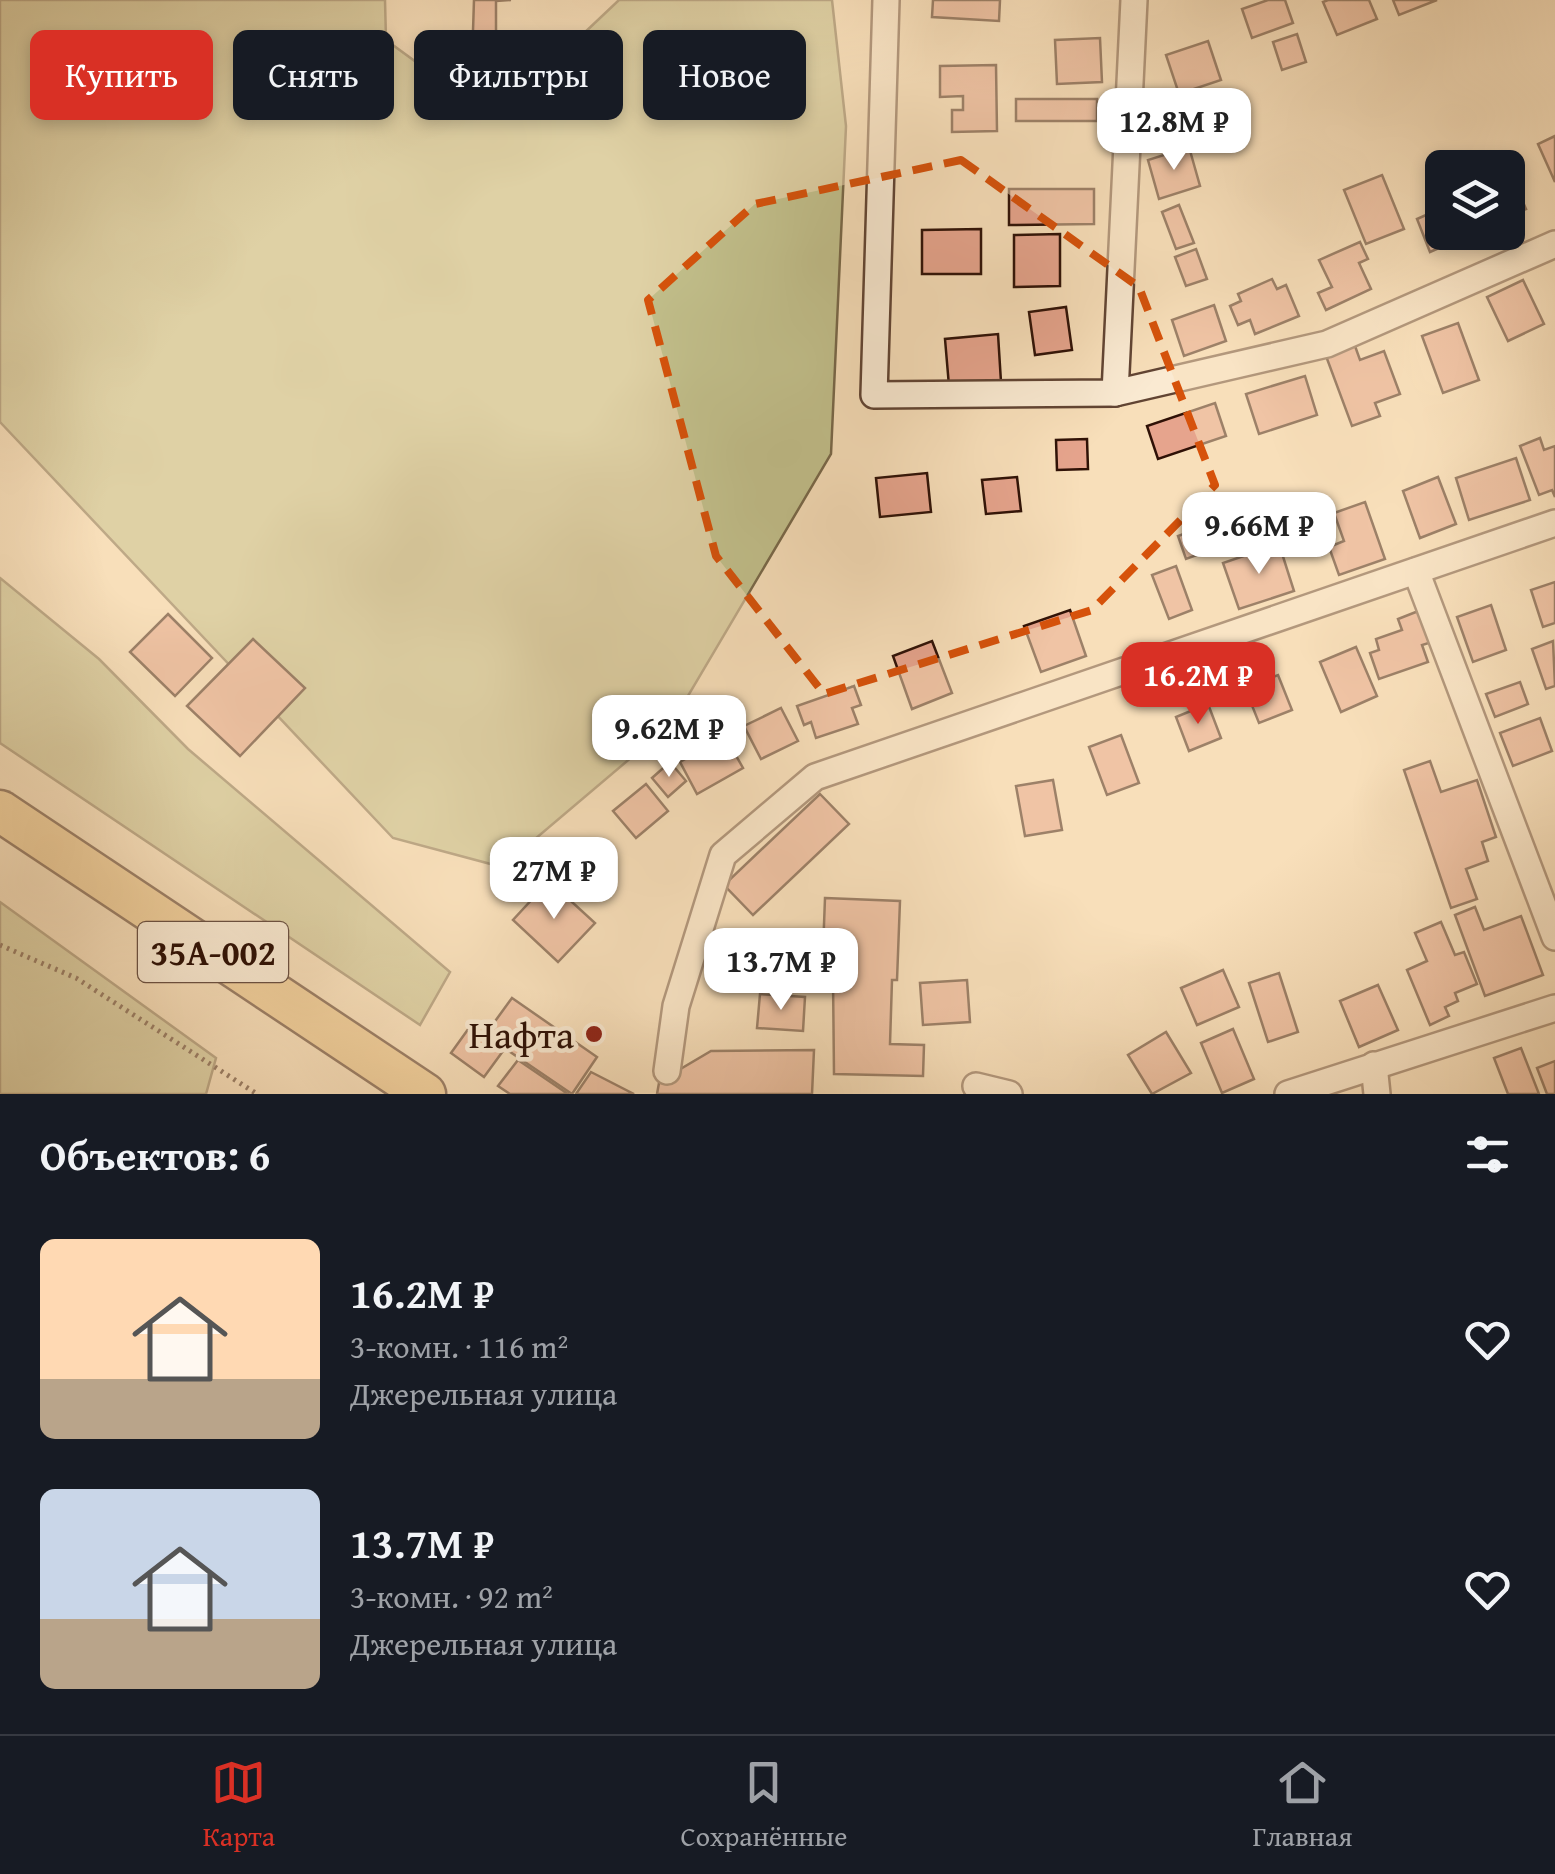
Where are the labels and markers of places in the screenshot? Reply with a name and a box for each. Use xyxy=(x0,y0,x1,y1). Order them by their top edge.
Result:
pin: 12.8M ₽ xyxy=(1082,88,1266,173)
pin: 9.66M ₽ xyxy=(1167,492,1351,577)
pin: 16.2M ₽ xyxy=(1106,642,1290,727)
pin: 9.62M ₽ xyxy=(577,695,761,780)
pin: 27M ₽ xyxy=(484,837,624,922)
pin: 13.7M ₽ xyxy=(689,928,873,1013)
place label: Нафта xyxy=(469,1006,574,1062)
marker: Нафта xyxy=(583,1023,605,1045)

